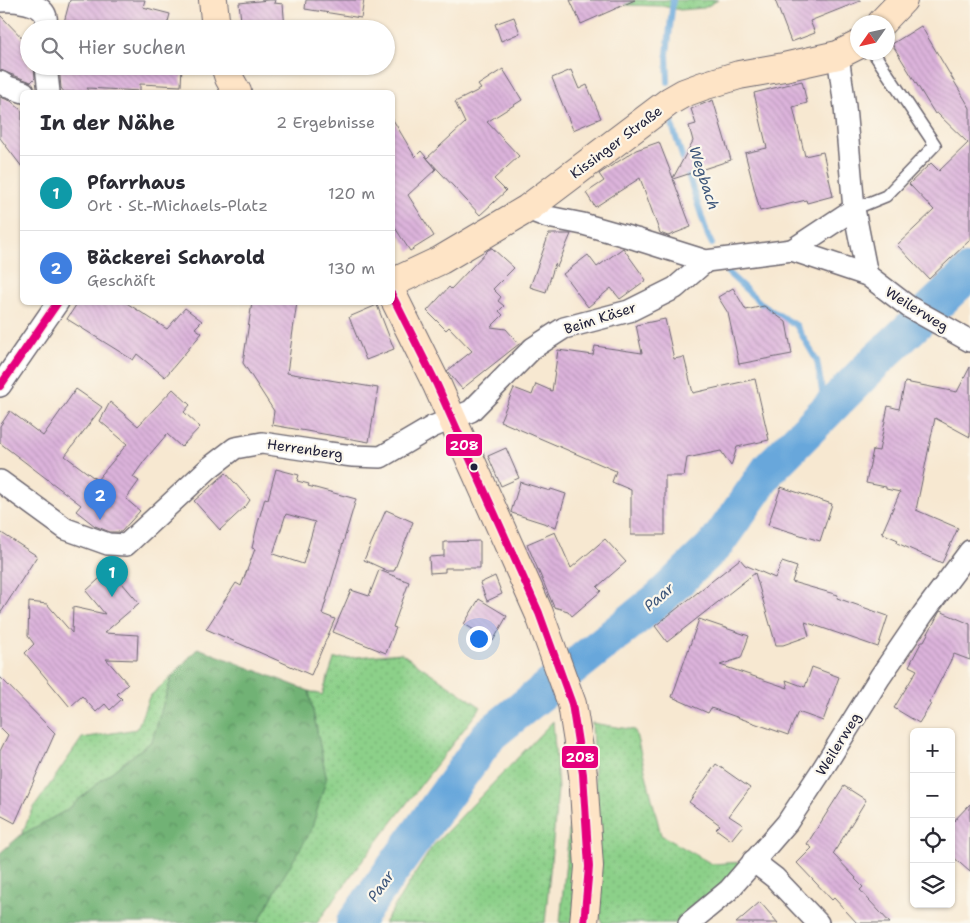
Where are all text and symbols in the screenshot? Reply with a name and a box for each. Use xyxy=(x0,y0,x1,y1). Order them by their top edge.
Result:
north arrow xyxy=(850,15,895,60)
search box xyxy=(20,20,395,75)
icon: search xyxy=(38,34,66,62)
text: Hier suchen xyxy=(78,35,186,60)
street label: Kissinger Straße xyxy=(566,101,666,182)
text: In der Nähe xyxy=(40,109,175,137)
text: 2 Ergebnisse xyxy=(276,112,375,133)
water label: Wegbach xyxy=(684,143,724,213)
text: Pfarrhaus xyxy=(87,170,186,195)
text: 1 xyxy=(52,183,60,204)
text: 120 m xyxy=(328,183,375,204)
text: Ort · St.-Michaels-Platz xyxy=(87,195,268,216)
text: Bäckerei Scharold xyxy=(87,245,265,270)
text: 2 xyxy=(50,258,62,279)
text: 130 m xyxy=(328,258,375,279)
text: Geschäft xyxy=(87,270,156,291)
street label: Weilerweg xyxy=(882,283,952,335)
street label: Beim Käser xyxy=(562,298,639,338)
line badge: 208 xyxy=(445,433,483,457)
street label: Herrenberg xyxy=(266,435,344,463)
text: 208 xyxy=(449,436,479,454)
unlabelled marker xyxy=(469,462,479,472)
pin: 2 xyxy=(84,479,116,520)
pin: 1 xyxy=(96,556,128,597)
water label: Paar xyxy=(640,578,679,616)
your location xyxy=(466,626,492,652)
street label: Weilerweg xyxy=(812,709,864,779)
map controls xyxy=(910,728,955,908)
button: + xyxy=(910,728,955,773)
line badge: 208 xyxy=(561,745,599,769)
text: 208 xyxy=(565,748,595,766)
button: − xyxy=(910,773,955,818)
button: locate xyxy=(910,818,955,863)
button: layers xyxy=(910,863,955,908)
water label: Paar xyxy=(363,866,400,906)

